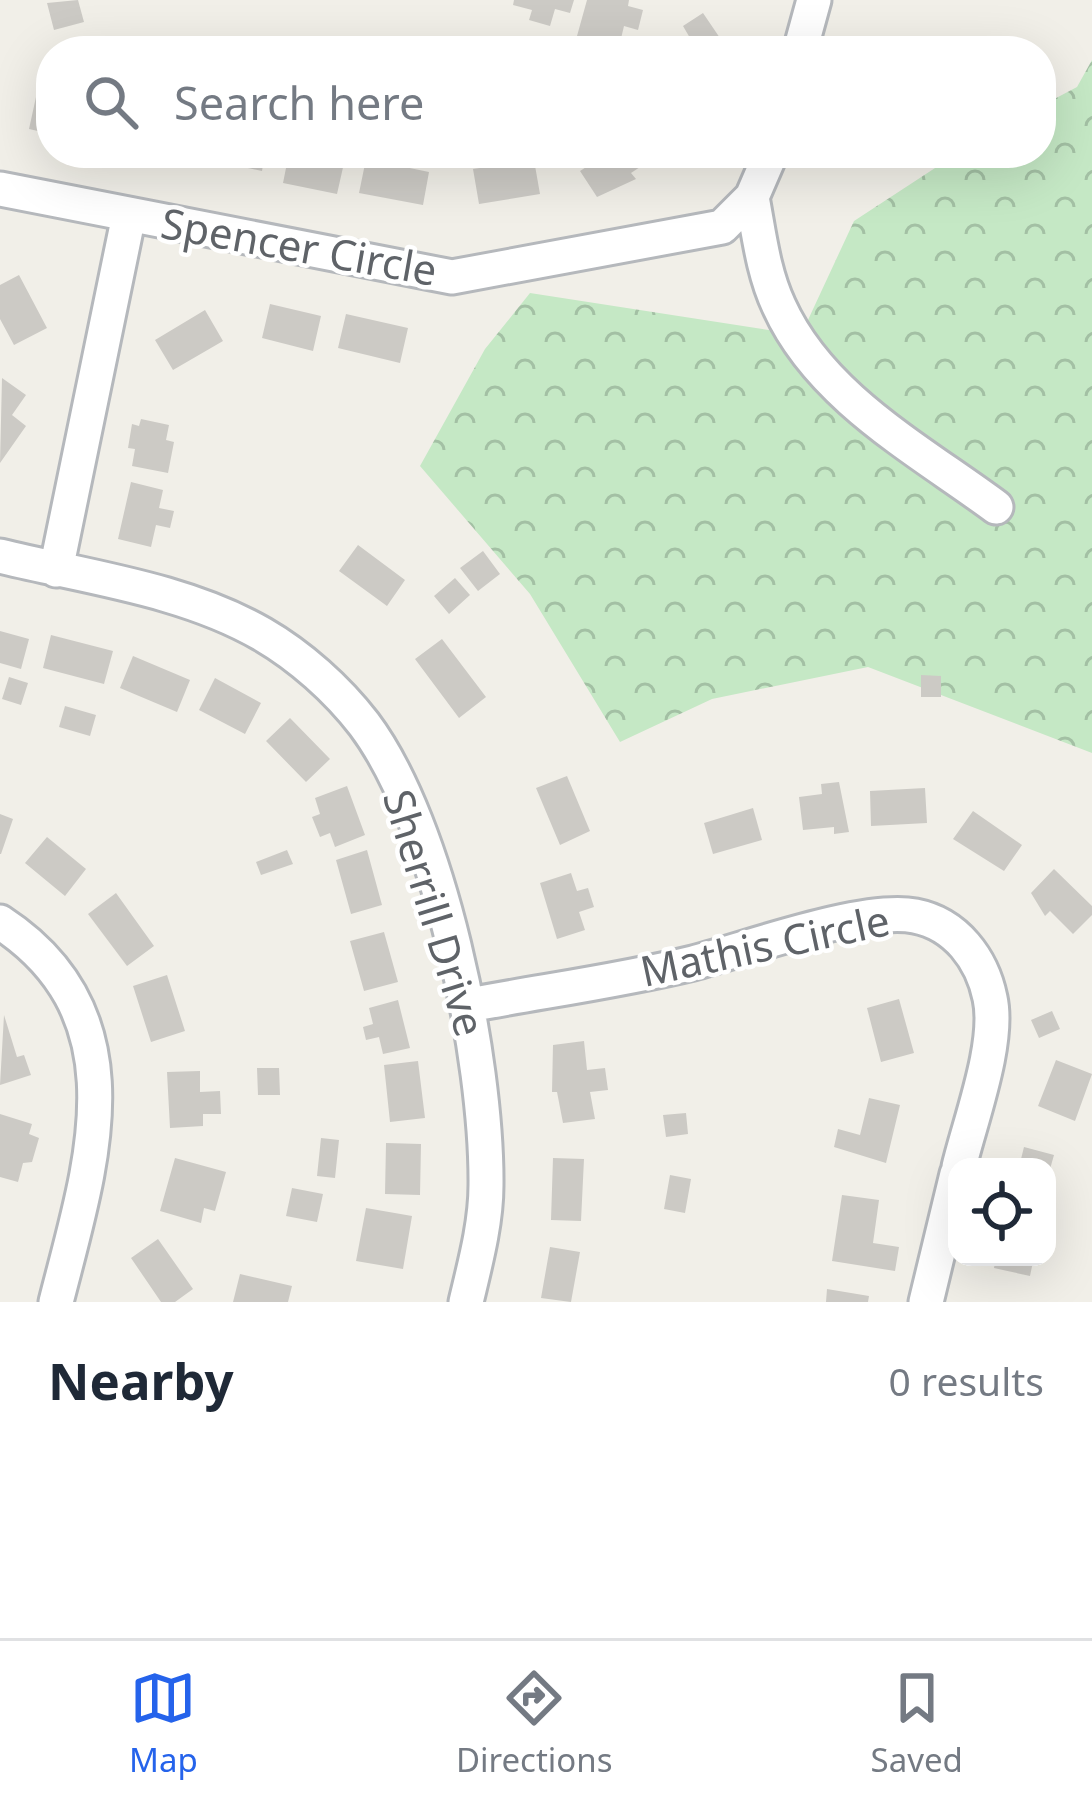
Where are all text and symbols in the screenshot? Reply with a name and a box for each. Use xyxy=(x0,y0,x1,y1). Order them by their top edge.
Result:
search box xyxy=(36,36,1056,168)
icon: search xyxy=(78,69,144,135)
text: Search here xyxy=(174,72,424,133)
street label: Spencer Circle xyxy=(157,193,442,298)
street label: Sherrill Drive xyxy=(371,782,500,1043)
street label: Mathis Circle xyxy=(635,890,894,999)
map controls xyxy=(948,1158,1056,1266)
button: locate xyxy=(948,1158,1056,1266)
text: Nearby xyxy=(48,1345,234,1415)
text: 0 results xyxy=(889,1354,1044,1407)
tab: Map xyxy=(129,1665,198,1782)
tab: Directions xyxy=(456,1665,613,1782)
tab: Saved xyxy=(871,1665,963,1782)

